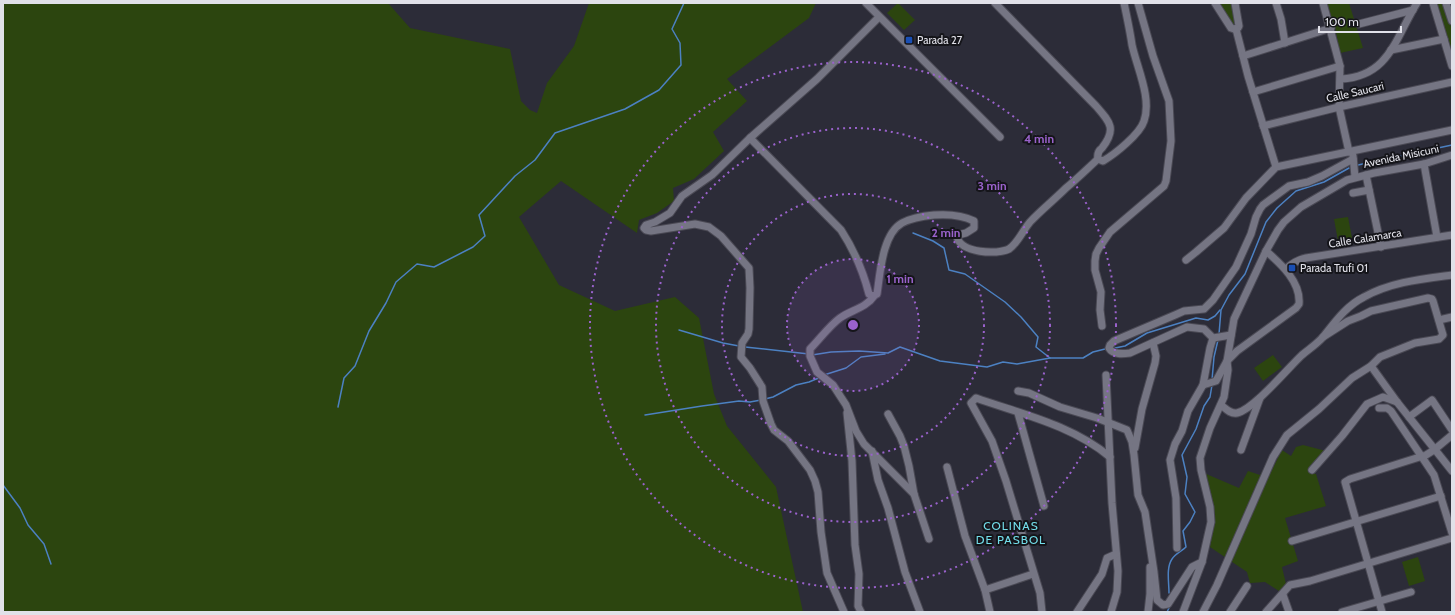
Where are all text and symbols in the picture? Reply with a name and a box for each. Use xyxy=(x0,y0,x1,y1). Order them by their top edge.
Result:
scale bar xyxy=(1319,8,1401,34)
text: 100 m xyxy=(1325,14,1359,29)
place label: Parada 27 xyxy=(917,33,963,47)
marker: Parada 27 xyxy=(904,35,914,45)
street label: Calle Saucari xyxy=(1325,79,1385,105)
text: 4 min xyxy=(1024,131,1054,146)
street label: Avenida Misicuni xyxy=(1362,141,1440,171)
text: 3 min xyxy=(977,178,1007,193)
text: 2 min xyxy=(932,225,960,240)
street label: Calle Calamarca xyxy=(1327,225,1403,251)
place label: Parada Trufi 01 xyxy=(1300,261,1368,275)
marker: Parada Trufi 01 xyxy=(1287,263,1297,273)
text: 1 min xyxy=(886,271,914,286)
centre of rings xyxy=(846,318,860,332)
district label: COLINAS DE PASBOL xyxy=(976,518,1046,547)

